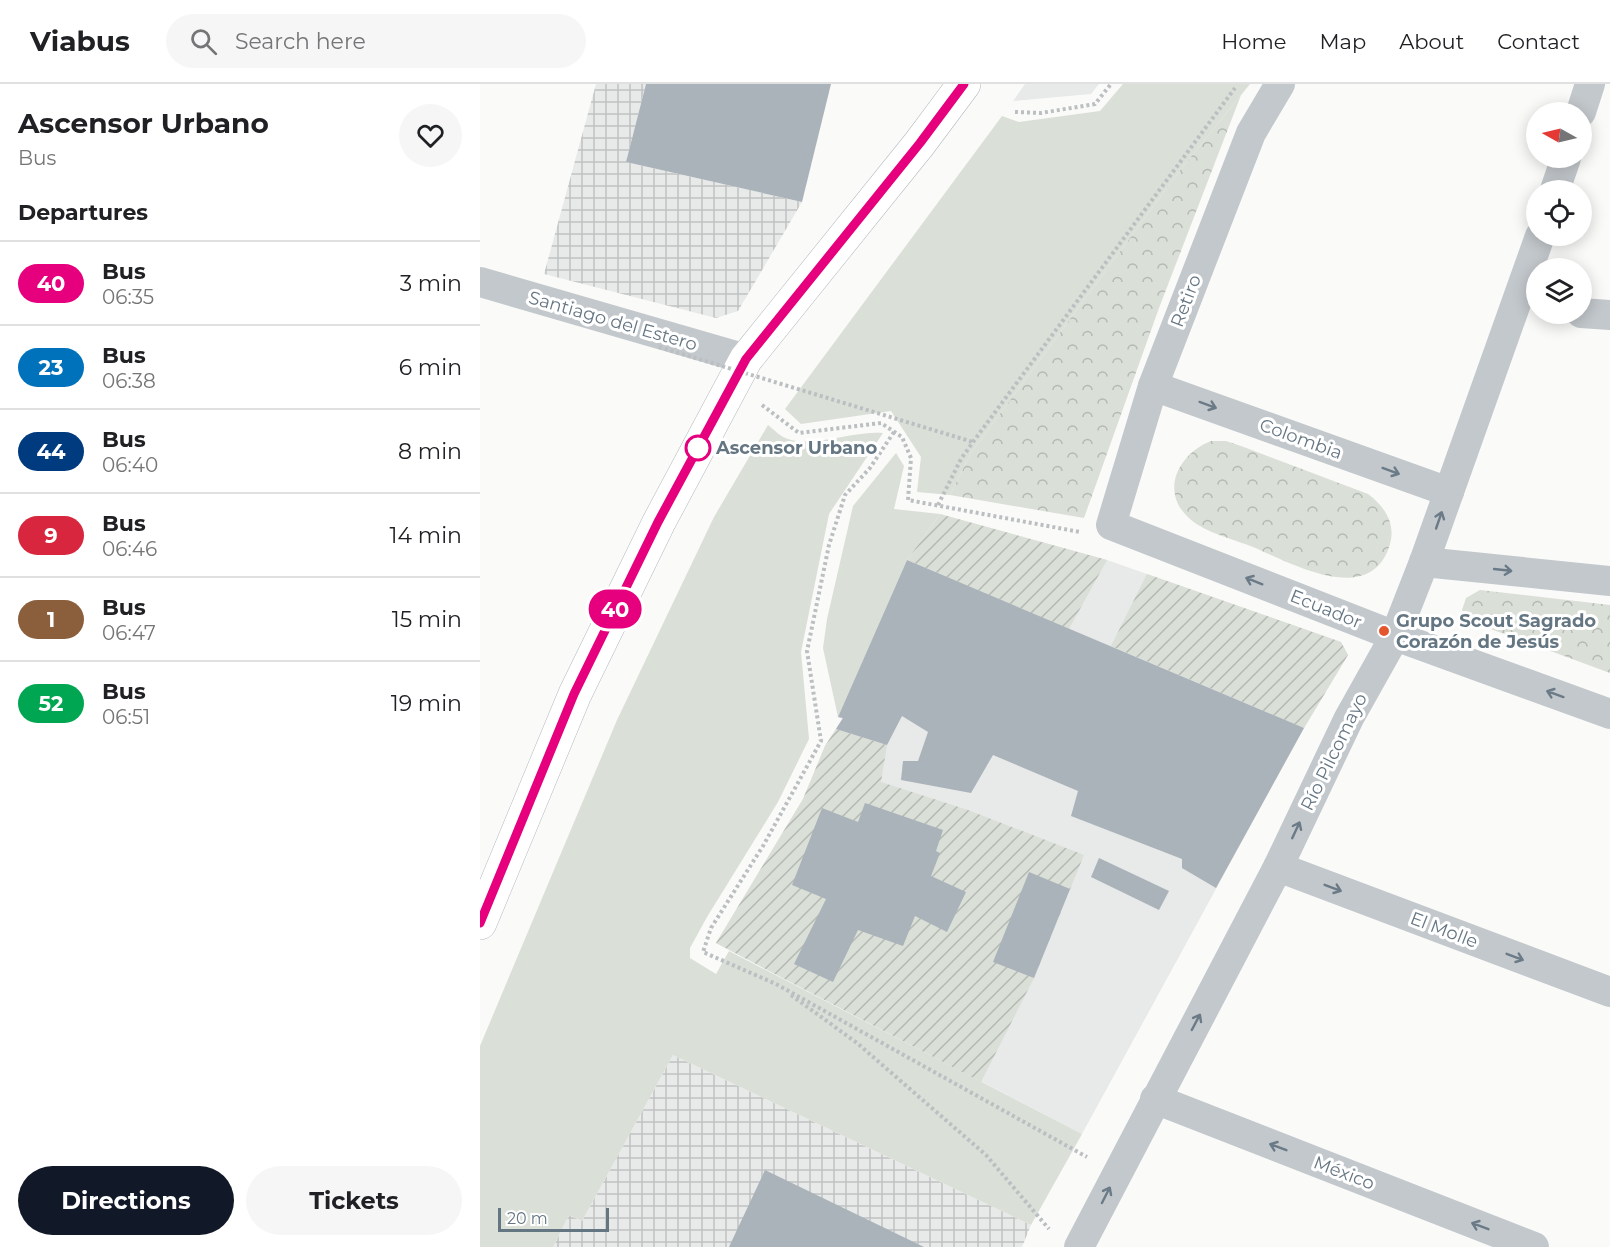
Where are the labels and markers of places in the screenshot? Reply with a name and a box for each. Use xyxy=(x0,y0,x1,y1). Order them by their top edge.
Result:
marker: Ascensor Urbano xyxy=(685,435,711,461)
place label: Ascensor Urbano xyxy=(715,437,878,459)
place label: Grupo Scout Sagrado Corazón de Jesús xyxy=(1396,610,1596,653)
marker: Grupo Scout Sagrado Corazón de Jesús xyxy=(1377,624,1391,638)

